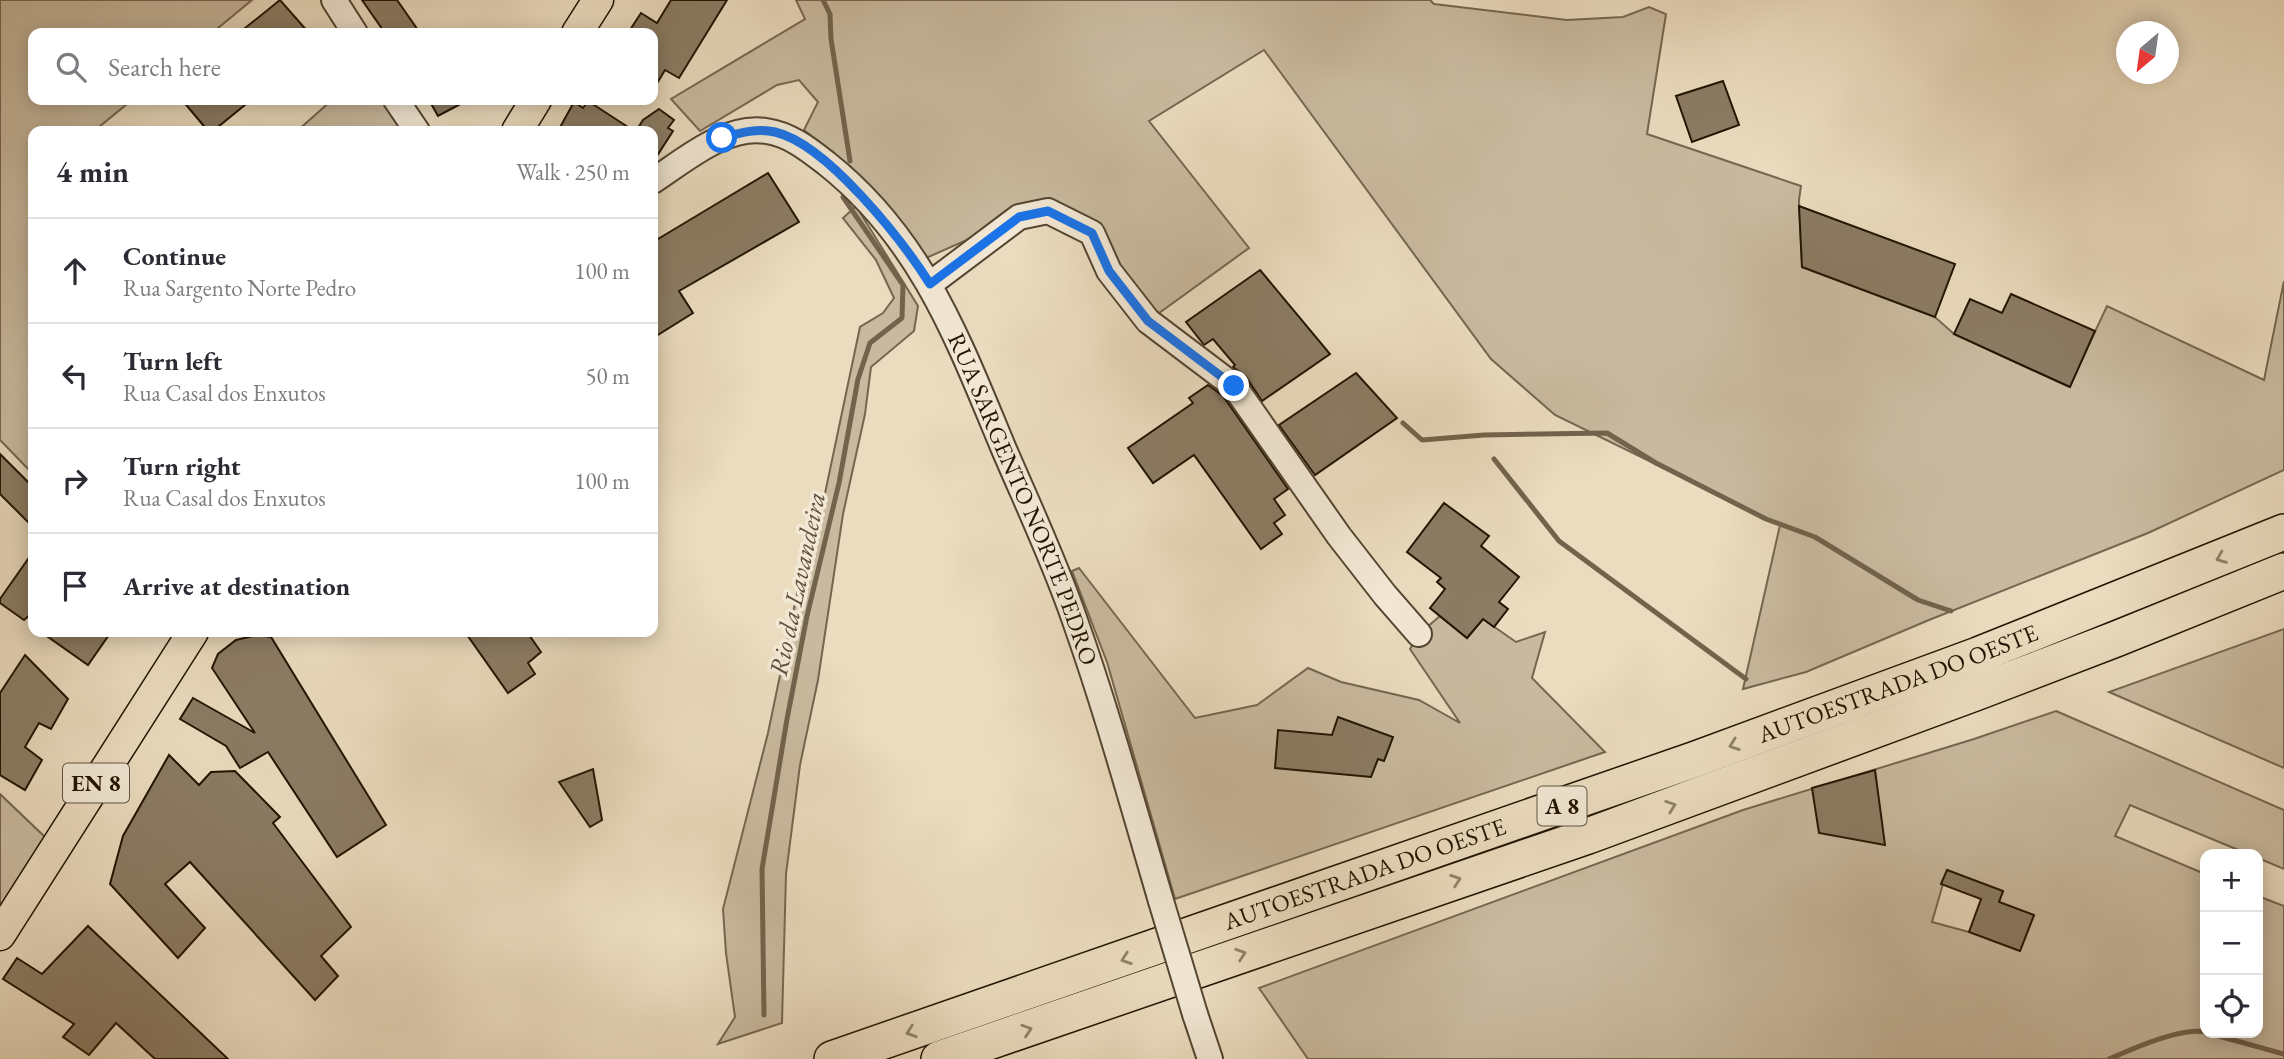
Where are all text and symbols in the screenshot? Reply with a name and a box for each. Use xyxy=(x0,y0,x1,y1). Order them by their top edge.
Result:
north arrow xyxy=(2116,21,2179,84)
search box xyxy=(28,28,658,105)
icon: search xyxy=(52,48,90,86)
text: Search here xyxy=(108,50,221,84)
route start xyxy=(706,122,737,153)
text: 4 min xyxy=(56,152,129,191)
text: Walk · 250 m xyxy=(516,157,630,187)
text: Continue xyxy=(123,239,226,273)
icon: ahead xyxy=(56,252,94,290)
text: 100 m xyxy=(574,256,630,286)
text: Rua Sargento Norte Pedro xyxy=(123,273,356,303)
street label: RUA SARGENTO NORTE PEDRO xyxy=(941,328,1105,669)
text: Turn left xyxy=(123,344,222,378)
icon: left xyxy=(56,357,94,395)
text: 50 m xyxy=(585,361,630,391)
route end xyxy=(1218,370,1249,401)
text: Rua Casal dos Enxutos xyxy=(123,378,326,408)
text: Turn right xyxy=(123,449,241,483)
icon: right xyxy=(56,462,94,500)
text: 100 m xyxy=(574,466,630,496)
text: Rua Casal dos Enxutos xyxy=(123,483,326,513)
water label: Rio da Lavandeira xyxy=(761,489,833,679)
one-way arrow xyxy=(2216,550,2228,564)
icon: arrive xyxy=(56,567,94,605)
text: Arrive at destination xyxy=(123,569,350,603)
street label: AUTOESTRADA DO OESTE xyxy=(1753,617,2042,750)
one-way arrow xyxy=(1728,737,1740,751)
road number: EN 8 xyxy=(63,764,129,803)
road number: A 8 xyxy=(1538,786,1586,826)
one-way arrow xyxy=(1665,800,1677,814)
street label: AUTOESTRADA DO OESTE xyxy=(1219,810,1510,937)
map controls xyxy=(2200,849,2263,1038)
button: + xyxy=(2200,849,2263,912)
one-way arrow xyxy=(1450,874,1462,888)
button: − xyxy=(2200,912,2263,975)
one-way arrow xyxy=(1235,948,1247,962)
one-way arrow xyxy=(1121,950,1133,964)
button: locate xyxy=(2200,975,2263,1038)
one-way arrow xyxy=(1020,1023,1032,1038)
one-way arrow xyxy=(906,1024,918,1038)

